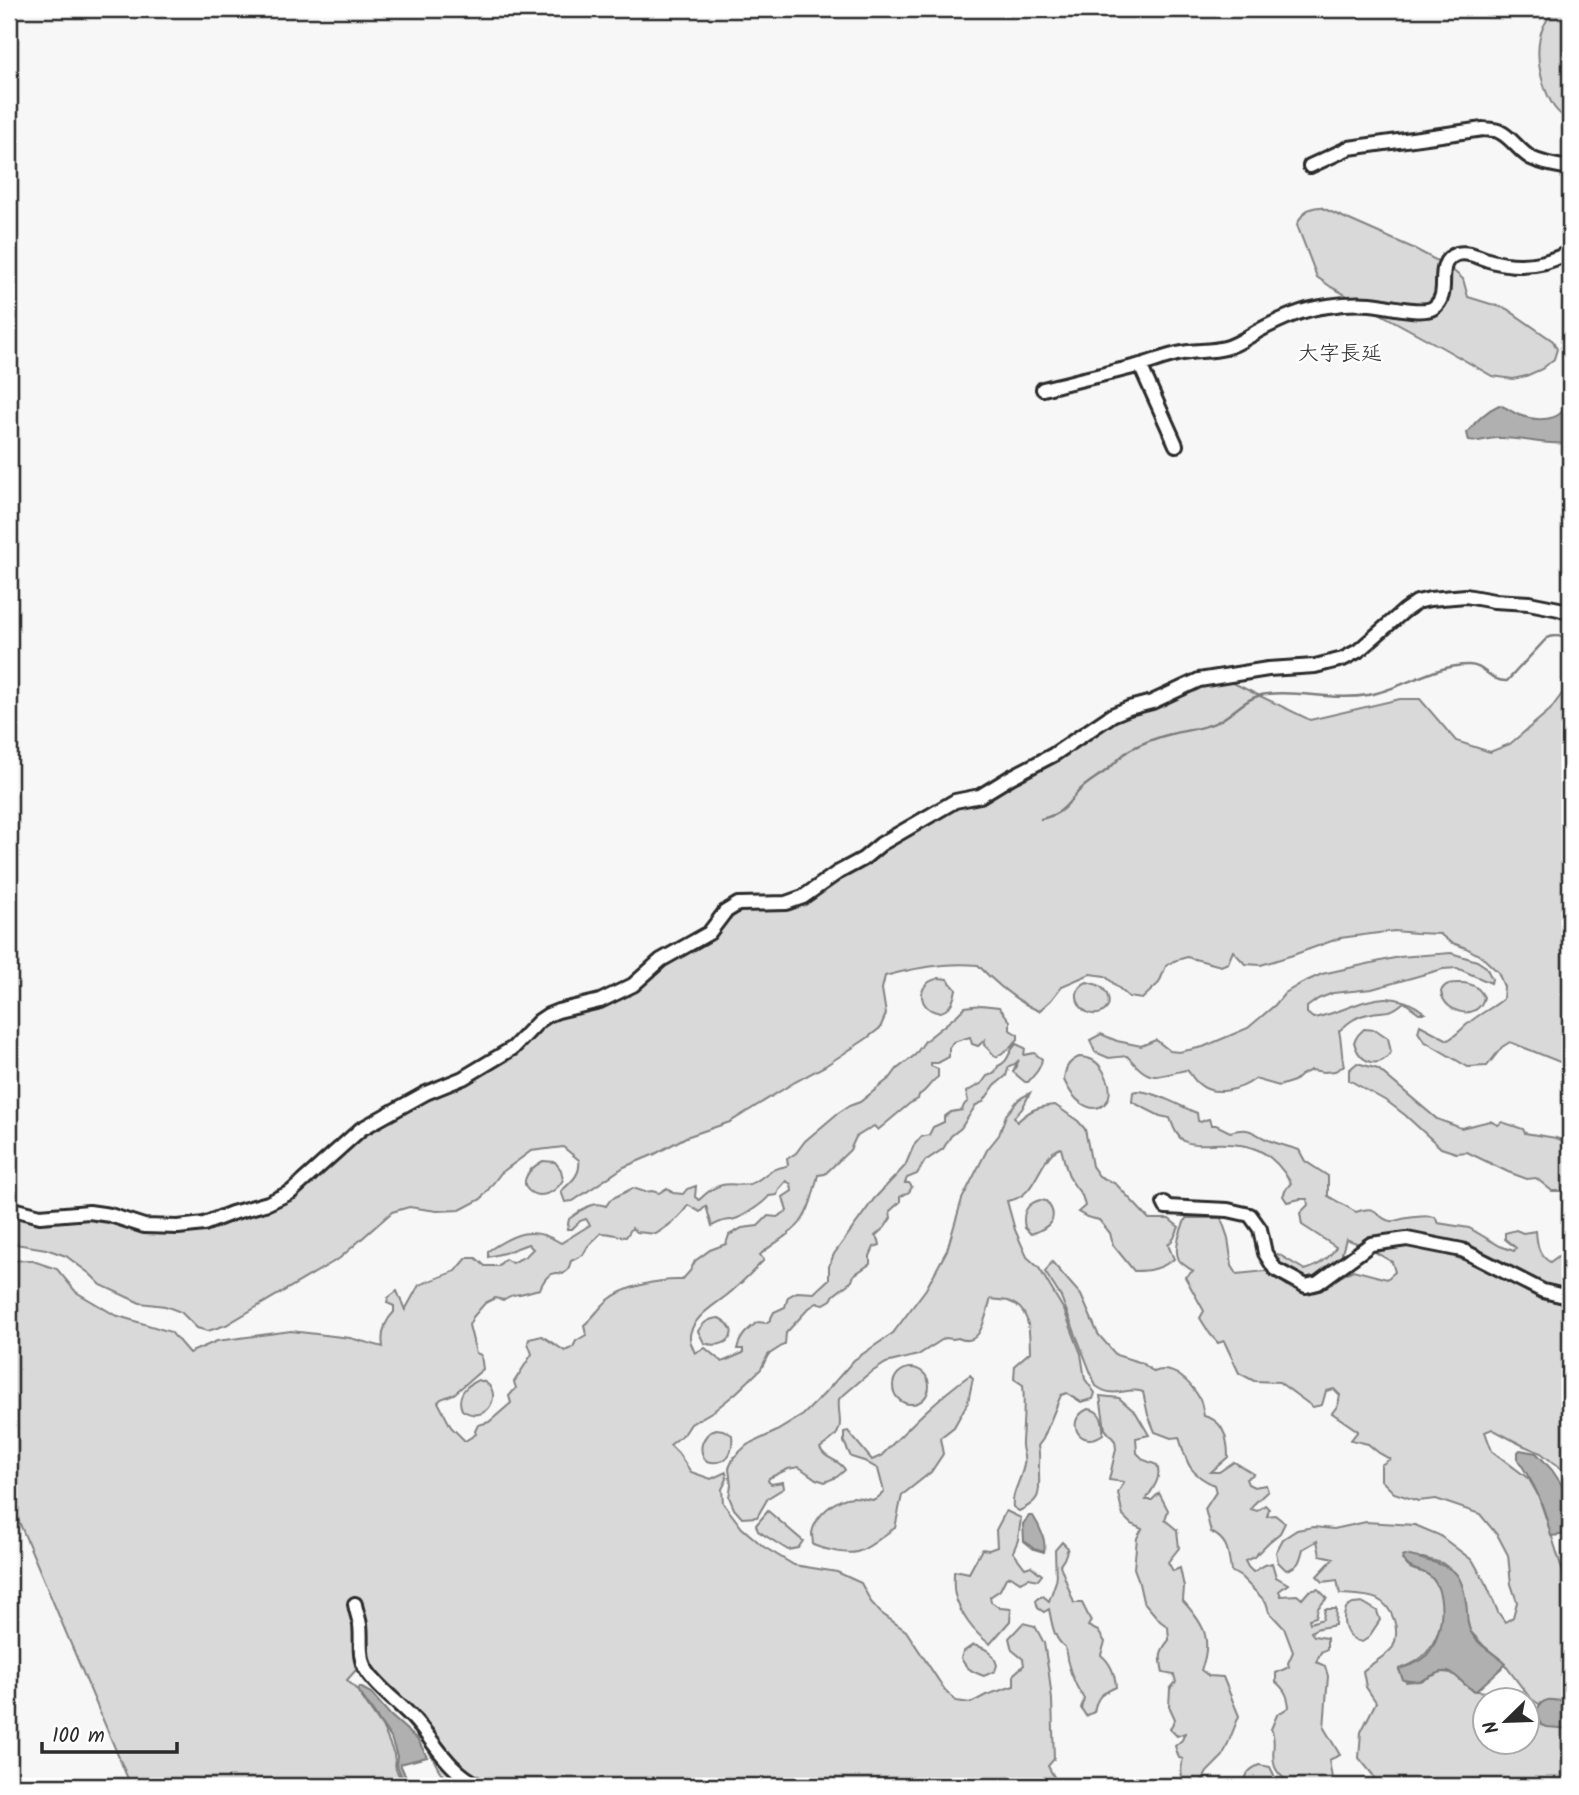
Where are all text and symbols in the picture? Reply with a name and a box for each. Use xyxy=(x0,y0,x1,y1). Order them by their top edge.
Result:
district label: 大字長延 xyxy=(1298,338,1382,371)
north arrow xyxy=(1470,1686,1540,1756)
scale bar xyxy=(42,1711,177,1755)
text: N xyxy=(1476,1715,1508,1738)
text: 100 m xyxy=(52,1720,105,1753)

